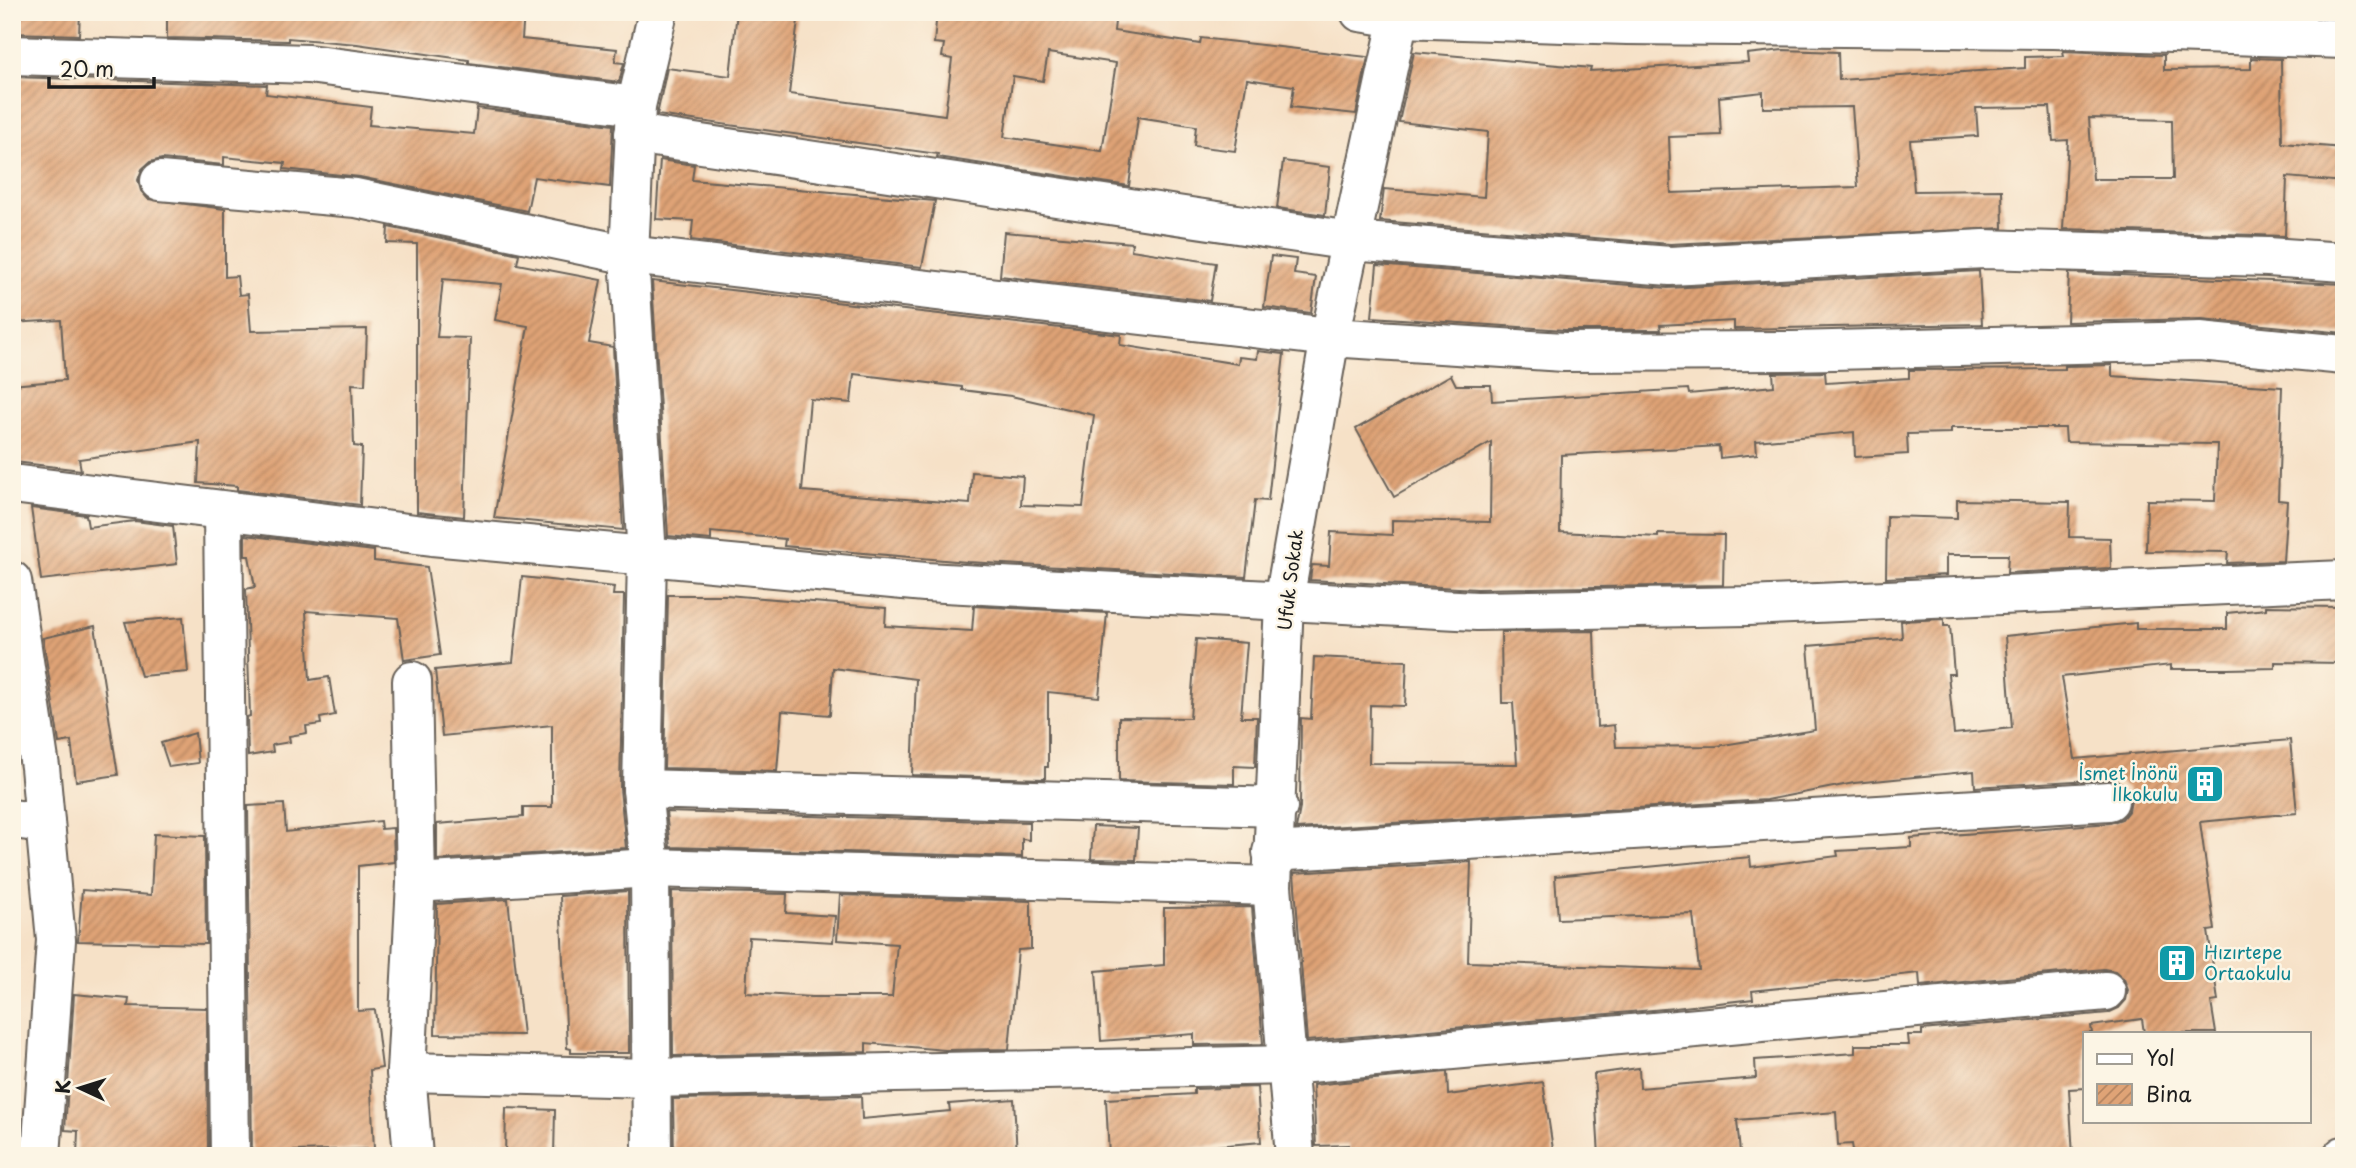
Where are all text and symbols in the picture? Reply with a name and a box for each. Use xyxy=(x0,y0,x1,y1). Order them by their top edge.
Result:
scale bar xyxy=(49,46,154,90)
text: 20 m xyxy=(60,52,114,84)
street label: Ufuk Sokak xyxy=(1270,528,1309,632)
place label: İsmet İnönü İlkokulu xyxy=(2079,759,2178,807)
building icon: İsmet İnönü İlkokulu xyxy=(2184,763,2226,805)
place label: Hızırtepe Ortaokulu xyxy=(2204,938,2291,986)
building icon: Hızırtepe Ortaokulu xyxy=(2156,942,2198,984)
legend xyxy=(2083,1032,2310,1122)
text: Yol xyxy=(2146,1041,2175,1073)
north arrow xyxy=(46,1052,116,1122)
text: Bina xyxy=(2146,1077,2192,1109)
text: K xyxy=(48,1079,77,1095)

